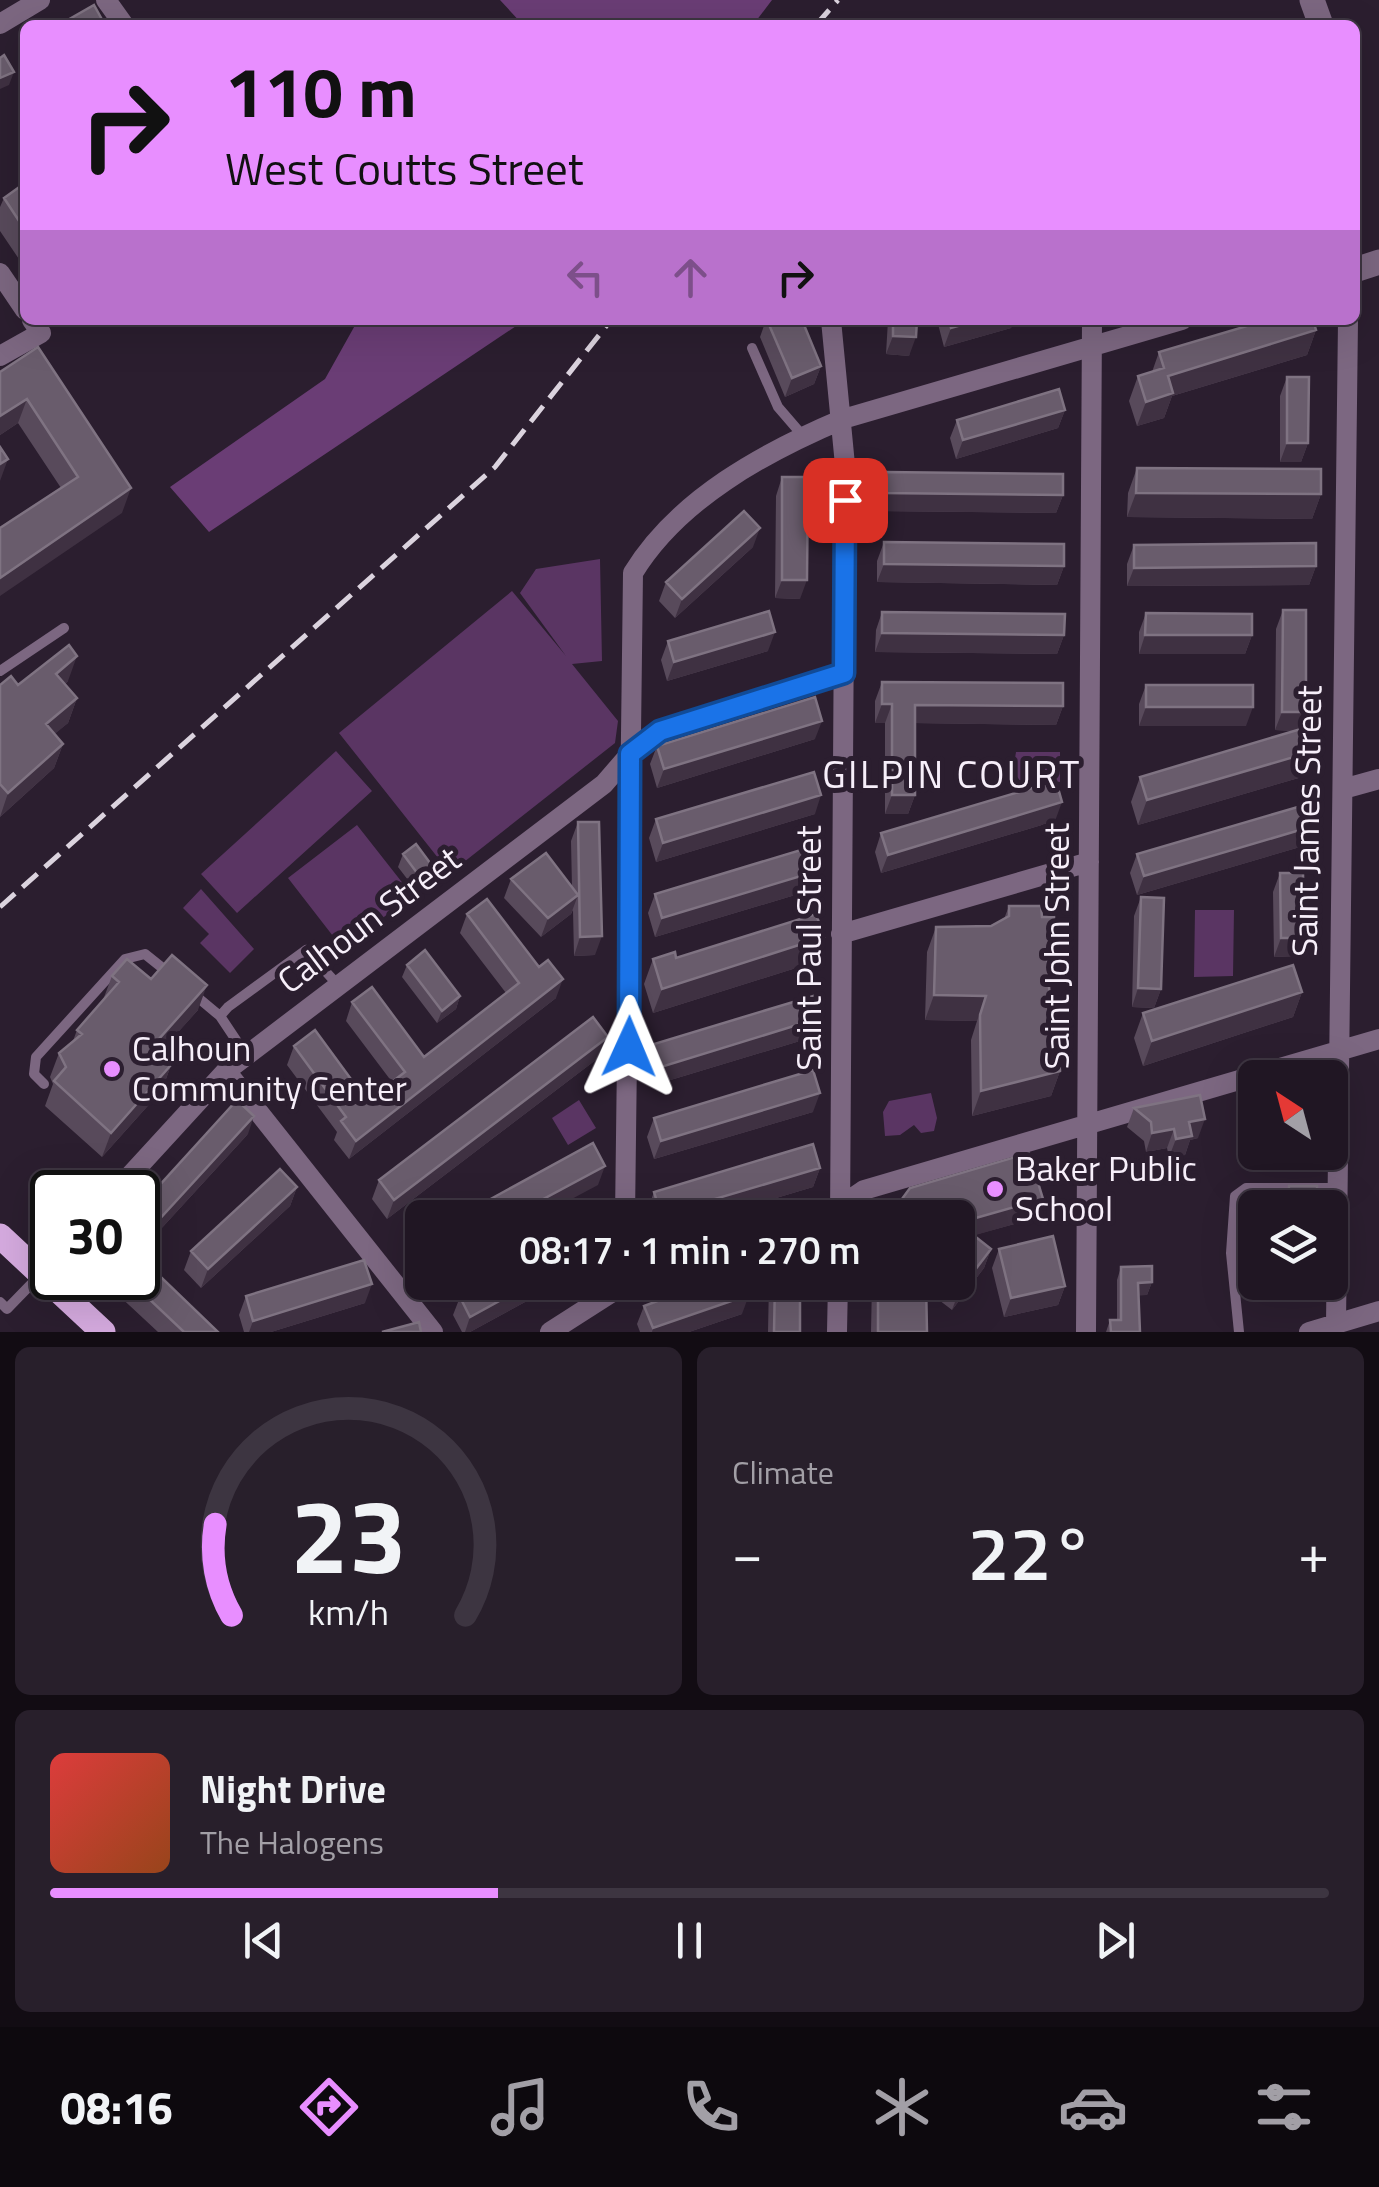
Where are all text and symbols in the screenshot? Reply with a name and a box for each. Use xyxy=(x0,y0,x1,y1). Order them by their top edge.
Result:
text: 110 m xyxy=(225,38,417,144)
icon: right xyxy=(60,60,190,190)
text: West Coutts Street xyxy=(225,134,583,202)
icon: left xyxy=(558,250,613,305)
icon: ahead xyxy=(663,250,718,305)
icon: right xyxy=(768,250,823,305)
pin xyxy=(803,458,888,543)
icon: arrive xyxy=(818,473,873,528)
street label: Saint James Street xyxy=(1277,685,1335,957)
district label: GILPIN COURT xyxy=(822,745,1082,803)
street label: Saint John Street xyxy=(1029,823,1083,1069)
street label: Saint Paul Street xyxy=(781,825,835,1071)
street label: Calhoun Street xyxy=(265,832,471,1006)
position arrow xyxy=(577,995,681,1099)
place label: Calhoun Community Center xyxy=(132,1021,407,1115)
marker: Calhoun Community Center xyxy=(101,1058,123,1080)
north arrow xyxy=(1238,1060,1348,1170)
map controls xyxy=(1238,1060,1348,1300)
place label: Baker Public School xyxy=(1015,1141,1197,1235)
speed limit sign: 30 xyxy=(30,1170,160,1300)
marker: Baker Public School xyxy=(984,1178,1006,1200)
button: layers xyxy=(1238,1190,1348,1300)
text: 08:17 · 1 min · 270 m xyxy=(519,1221,861,1279)
text: Climate xyxy=(732,1448,834,1496)
text: 23 xyxy=(290,1455,407,1613)
text: 22° xyxy=(967,1495,1094,1609)
text: − xyxy=(732,1511,763,1594)
text: + xyxy=(1298,1511,1329,1594)
text: km/h xyxy=(308,1584,389,1639)
text: Night Drive xyxy=(200,1760,386,1818)
text: The Halogens xyxy=(200,1818,384,1866)
icon: previous xyxy=(236,1913,291,1968)
icon: pause xyxy=(662,1913,717,1968)
icon: next xyxy=(1088,1913,1143,1968)
icon: directions xyxy=(294,2072,364,2142)
icon: music xyxy=(485,2072,555,2142)
icon: phone xyxy=(676,2072,746,2142)
icon: climate xyxy=(867,2072,937,2142)
icon: car xyxy=(1058,2072,1128,2142)
icon: filters xyxy=(1249,2072,1319,2142)
text: 08:16 xyxy=(60,2073,173,2141)

